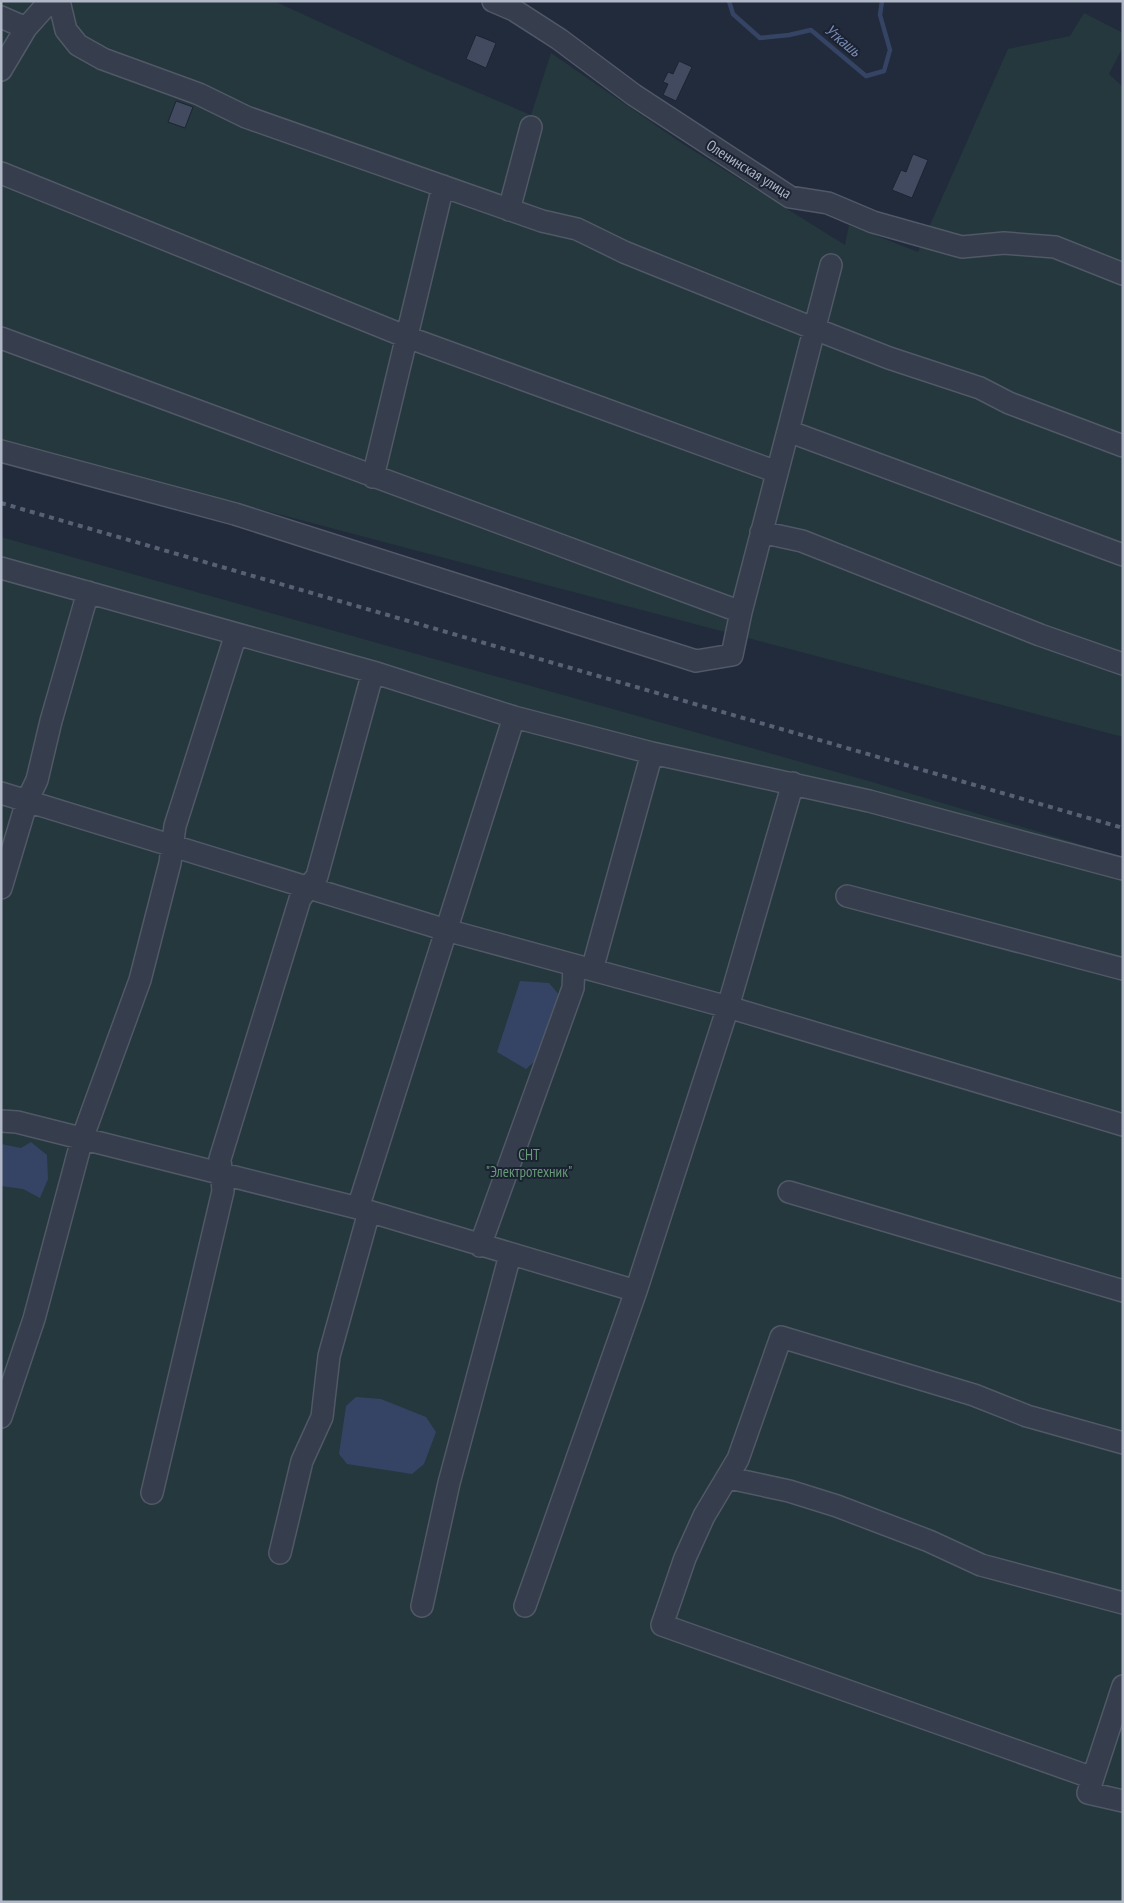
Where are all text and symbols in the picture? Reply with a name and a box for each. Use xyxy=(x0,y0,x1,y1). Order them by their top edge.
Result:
water label: Уткашь xyxy=(821,19,866,61)
street label: Оленинская улица xyxy=(703,135,795,203)
park label: СНТ "Электротехник" xyxy=(486,1145,572,1181)

